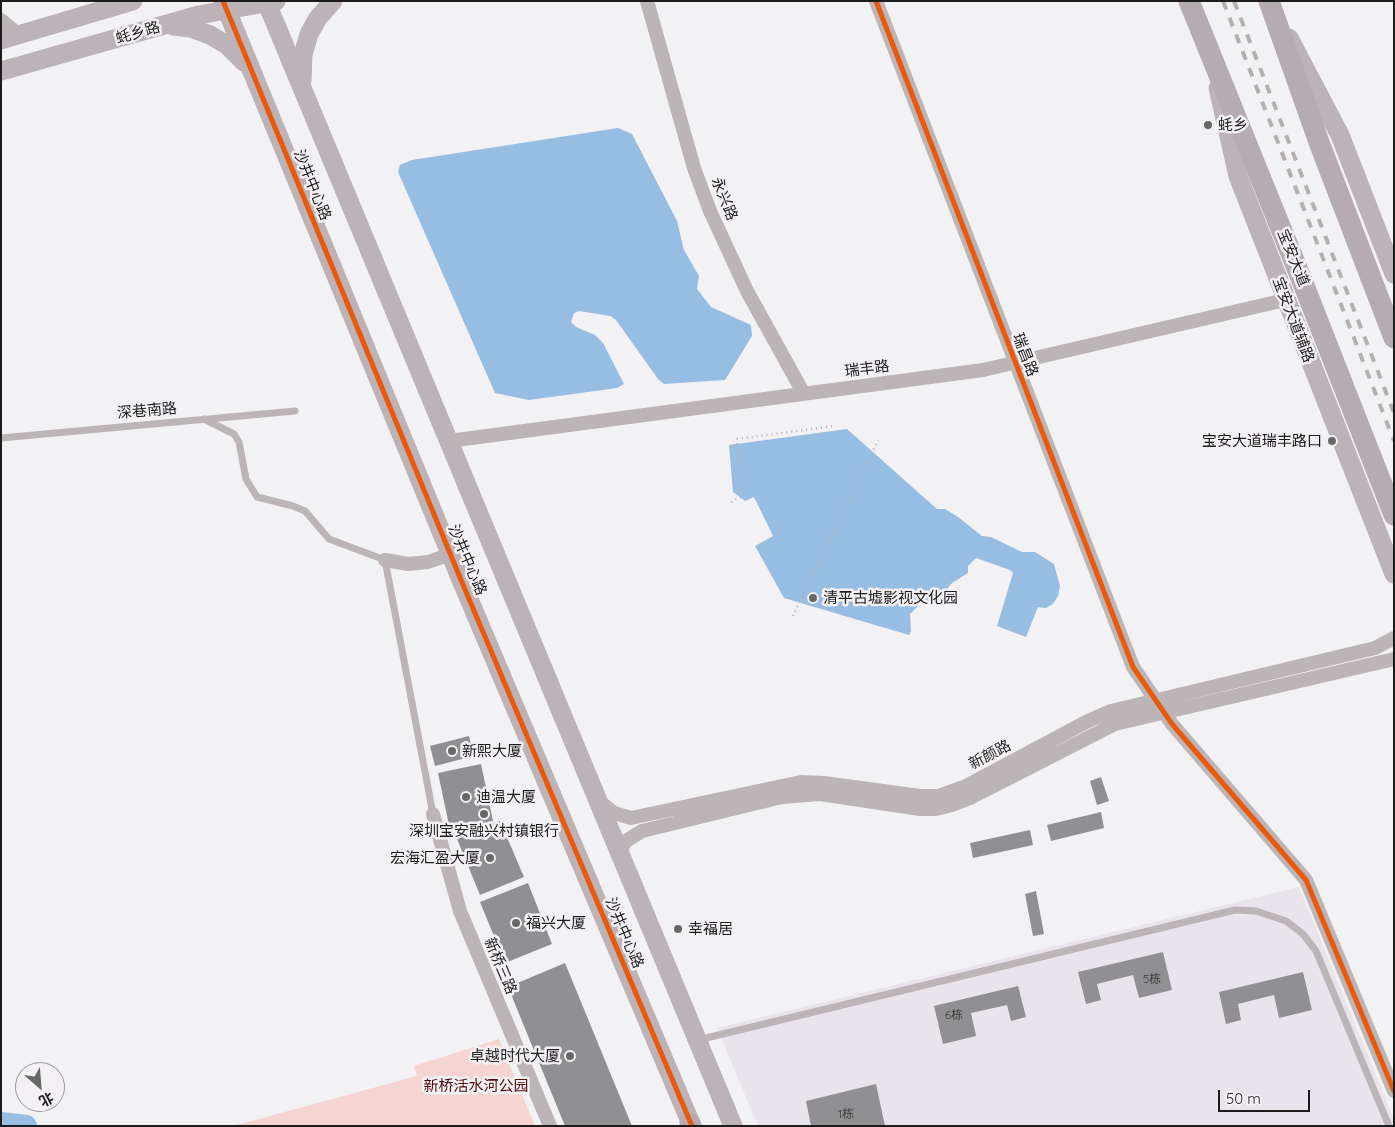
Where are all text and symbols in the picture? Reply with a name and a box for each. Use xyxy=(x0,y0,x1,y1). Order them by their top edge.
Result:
street label: 蚝乡路 xyxy=(114,18,162,48)
place label: 蚝乡 xyxy=(1218,116,1248,134)
marker: 蚝乡 xyxy=(1202,119,1214,131)
street label: 沙井中心路 xyxy=(290,147,334,223)
street label: 永兴路 xyxy=(707,175,741,223)
street label: 宝安大道 xyxy=(1273,227,1313,289)
street label: 宝安大道辅路 xyxy=(1268,275,1318,365)
street label: 瑞昌路 xyxy=(1009,331,1041,379)
street label: 瑞丰路 xyxy=(844,357,890,381)
street label: 深巷南路 xyxy=(116,399,178,423)
place label: 宝安大道瑞丰路口 xyxy=(1202,432,1322,450)
marker: 宝安大道瑞丰路口 xyxy=(1326,435,1338,447)
street label: 沙井中心路 xyxy=(444,522,490,598)
place label: 清平古墟影视文化园 xyxy=(823,589,958,607)
marker: 清平古墟影视文化园 xyxy=(807,592,819,604)
street label: 新颜路 xyxy=(966,736,1014,774)
place label: 新熙大厦 xyxy=(462,742,522,760)
marker: 新熙大厦 xyxy=(446,745,458,757)
place label: 迪温大厦 xyxy=(476,788,536,806)
marker: 迪温大厦 xyxy=(460,791,472,803)
marker: 深圳宝安融兴村镇银行 xyxy=(478,808,490,820)
place label: 深圳宝安融兴村镇银行 xyxy=(409,822,559,840)
place label: 宏海汇盈大厦 xyxy=(390,849,480,867)
marker: 宏海汇盈大厦 xyxy=(484,852,496,864)
street label: 沙井中心路 xyxy=(601,895,647,971)
place label: 福兴大厦 xyxy=(526,914,586,932)
marker: 福兴大厦 xyxy=(510,917,522,929)
place label: 幸福居 xyxy=(688,920,733,938)
marker: 幸福居 xyxy=(672,923,684,935)
street label: 新桥三路 xyxy=(480,935,520,997)
house number: 5栋 xyxy=(1143,972,1161,986)
house number: 6栋 xyxy=(945,1008,963,1022)
place label: 卓越时代大厦 xyxy=(470,1047,560,1065)
marker: 卓越时代大厦 xyxy=(564,1050,576,1062)
north arrow xyxy=(15,1062,65,1112)
park label: 新桥活水河公园 xyxy=(424,1077,528,1095)
scale bar xyxy=(1220,1080,1312,1112)
text: 北 xyxy=(36,1088,57,1111)
text: 50 m xyxy=(1226,1089,1261,1108)
house number: 1栋 xyxy=(838,1107,854,1121)

